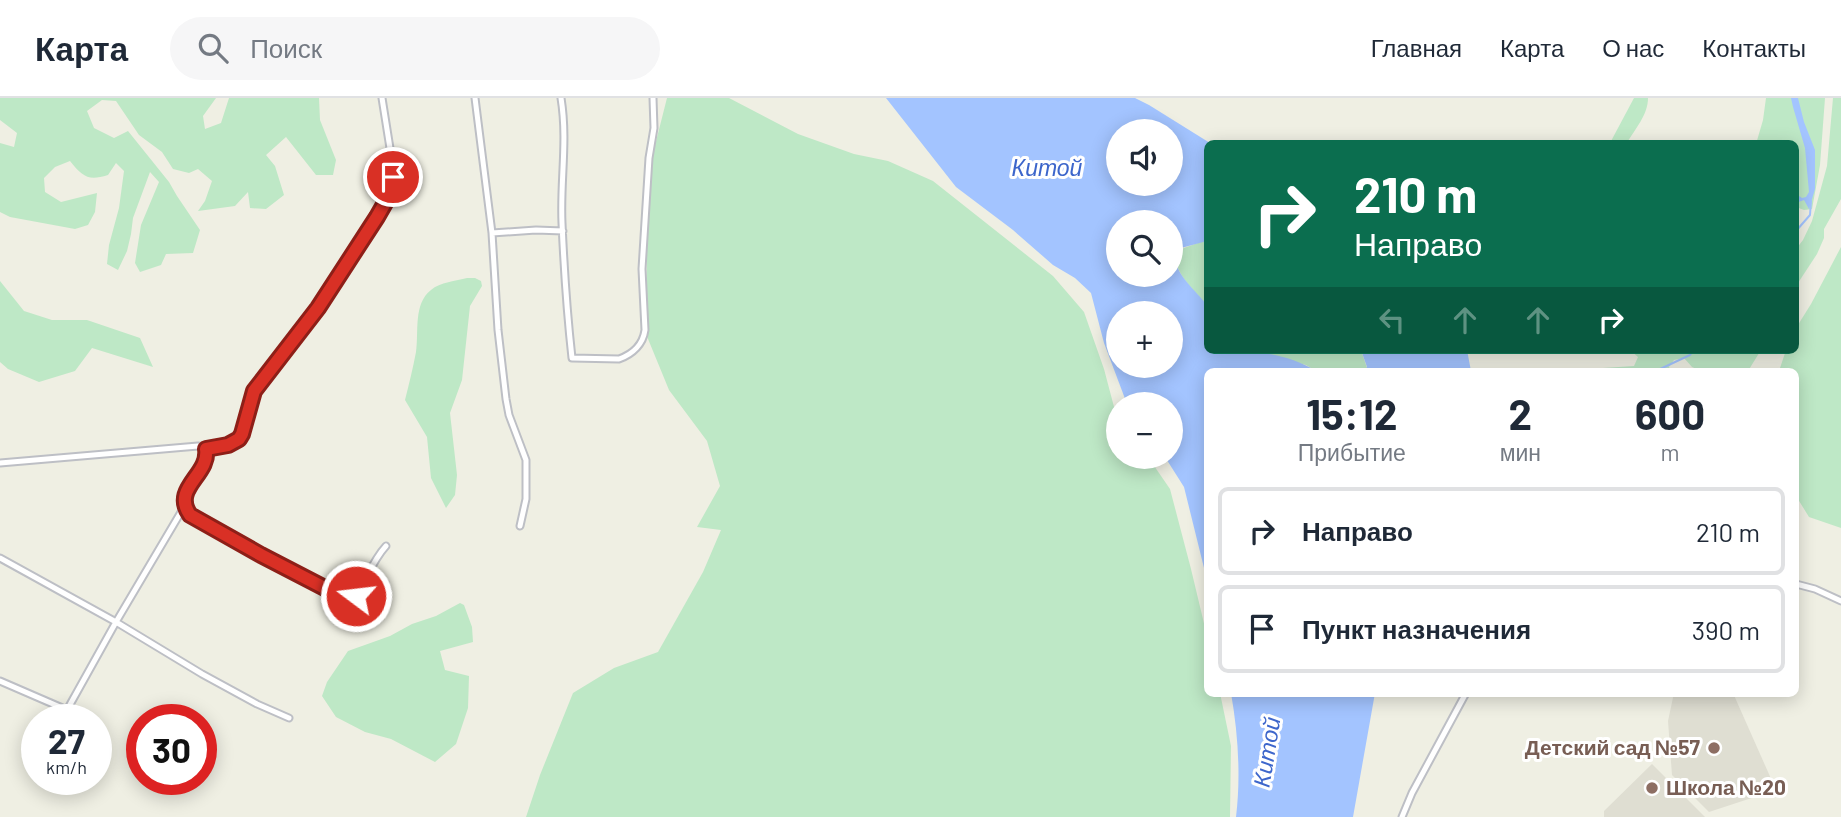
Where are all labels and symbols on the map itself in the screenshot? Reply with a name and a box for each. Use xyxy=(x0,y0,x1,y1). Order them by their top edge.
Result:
pin xyxy=(363,147,423,207)
water label: Китой xyxy=(1012,153,1083,181)
position arrow xyxy=(319,559,393,633)
speed limit sign: 30 xyxy=(126,704,217,795)
water label: Китой xyxy=(1247,714,1285,789)
place label: Детский сад №57 xyxy=(1525,734,1701,759)
marker: Детский сад №57 xyxy=(1706,740,1722,756)
place label: Школа №20 xyxy=(1666,774,1786,799)
marker: Школа №20 xyxy=(1644,780,1660,796)

